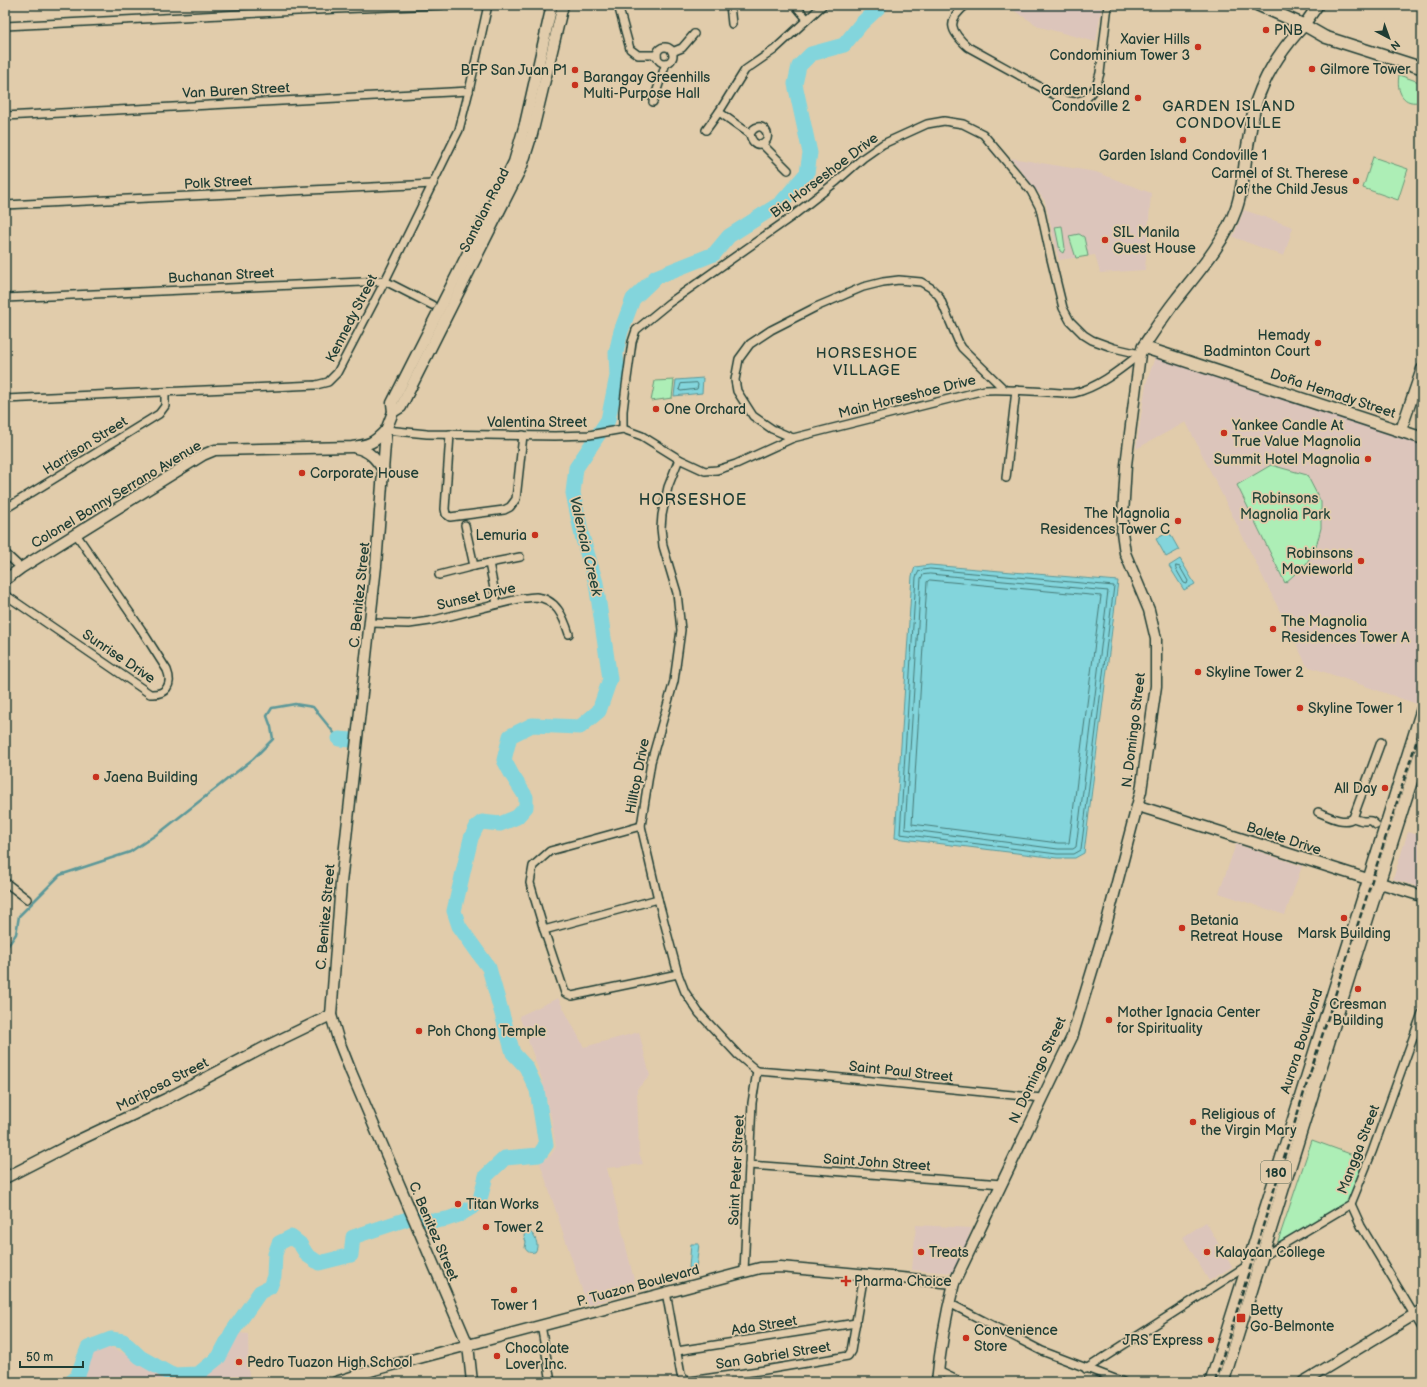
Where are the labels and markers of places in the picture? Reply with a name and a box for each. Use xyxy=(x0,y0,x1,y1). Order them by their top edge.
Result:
place label: PNB xyxy=(1274,22,1303,39)
marker: PNB xyxy=(1261,25,1271,35)
place label: Xavier Hills Condominium Tower 3 xyxy=(1050,31,1190,64)
marker: Xavier Hills Condominium Tower 3 xyxy=(1193,42,1203,52)
place label: Gilmore Tower xyxy=(1320,61,1411,78)
place label: BFP San Juan P1 xyxy=(461,62,567,79)
marker: Gilmore Tower xyxy=(1307,64,1317,74)
marker: BFP San Juan P1 xyxy=(570,65,580,75)
place label: Barangay Greenhills Multi-Purpose Hall xyxy=(583,69,710,102)
marker: Barangay Greenhills Multi-Purpose Hall xyxy=(570,80,580,90)
place label: Garden Island Condoville 2 xyxy=(1041,82,1131,115)
marker: Garden Island Condoville 2 xyxy=(1133,93,1143,103)
marker: Garden Island Condoville 1 xyxy=(1178,135,1188,145)
place label: Garden Island Condoville 1 xyxy=(1099,147,1267,164)
place label: Carmel of St. Therese of the Child Jesus xyxy=(1211,165,1348,198)
marker: Carmel of St. Therese of the Child Jesus xyxy=(1351,176,1361,186)
place label: SIL Manila Guest House xyxy=(1113,224,1196,257)
marker: SIL Manila Guest House xyxy=(1100,235,1110,245)
place label: Hemady Badminton Court xyxy=(1203,327,1311,360)
marker: Hemady Badminton Court xyxy=(1313,338,1323,348)
place label: One Orchard xyxy=(664,401,746,418)
marker: One Orchard xyxy=(651,404,661,414)
place label: Yankee Candle At True Value Magnolia xyxy=(1231,417,1361,450)
marker: Yankee Candle At True Value Magnolia xyxy=(1219,428,1229,438)
place label: Summit Hotel Magnolia xyxy=(1214,451,1360,468)
marker: Summit Hotel Magnolia xyxy=(1363,454,1373,464)
place label: Corporate House xyxy=(310,465,419,482)
marker: Corporate House xyxy=(297,468,307,478)
place label: The Magnolia Residences Tower C xyxy=(1040,505,1170,538)
marker: The Magnolia Residences Tower C xyxy=(1173,516,1183,526)
place label: Lemuria xyxy=(476,527,527,544)
marker: Lemuria xyxy=(530,530,540,540)
place label: Robinsons Movieworld xyxy=(1281,545,1353,578)
marker: Robinsons Movieworld xyxy=(1356,556,1366,566)
place label: The Magnolia Residences Tower A xyxy=(1281,613,1410,646)
marker: The Magnolia Residences Tower A xyxy=(1268,624,1278,634)
place label: Skyline Tower 2 xyxy=(1206,664,1304,681)
marker: Skyline Tower 2 xyxy=(1193,667,1203,677)
place label: Skyline Tower 1 xyxy=(1308,700,1403,717)
marker: Skyline Tower 1 xyxy=(1295,703,1305,713)
place label: Jaena Building xyxy=(104,769,198,786)
marker: Jaena Building xyxy=(91,772,101,782)
place label: All Day xyxy=(1334,780,1378,797)
marker: All Day xyxy=(1380,783,1390,793)
place label: Betania Retreat House xyxy=(1190,912,1283,945)
marker: Marsk Building xyxy=(1339,913,1349,923)
marker: Betania Retreat House xyxy=(1177,923,1187,933)
place label: Marsk Building xyxy=(1297,925,1391,942)
marker: Cresman Building xyxy=(1353,984,1363,994)
place label: Cresman Building xyxy=(1329,996,1387,1029)
place label: Mother Ignacia Center for Spirituality xyxy=(1117,1004,1261,1037)
marker: Mother Ignacia Center for Spirituality xyxy=(1104,1015,1114,1025)
place label: Poh Chong Temple xyxy=(427,1023,546,1040)
marker: Poh Chong Temple xyxy=(414,1026,424,1036)
place label: Religious of the Virgin Mary xyxy=(1201,1106,1297,1139)
marker: Religious of the Virgin Mary xyxy=(1188,1117,1198,1127)
place label: Titan Works xyxy=(466,1196,539,1213)
marker: Titan Works xyxy=(453,1199,463,1209)
place label: Tower 2 xyxy=(494,1219,544,1236)
marker: Tower 2 xyxy=(481,1222,491,1232)
place label: Treats xyxy=(929,1244,969,1261)
place label: Kalayaan College xyxy=(1215,1244,1325,1261)
marker: Treats xyxy=(916,1247,926,1257)
marker: Kalayaan College xyxy=(1202,1247,1212,1257)
place label: Pharma Choice xyxy=(854,1273,951,1290)
marker: Pharma Choice xyxy=(841,1276,851,1286)
marker: Tower 1 xyxy=(509,1285,519,1295)
place label: Tower 1 xyxy=(491,1297,537,1314)
place label: Betty Go-Belmonte xyxy=(1250,1302,1334,1335)
marker: Betty Go-Belmonte xyxy=(1235,1312,1247,1324)
place label: Convenience Store xyxy=(974,1322,1058,1355)
place label: JRS Express xyxy=(1122,1332,1203,1349)
marker: Convenience Store xyxy=(961,1333,971,1343)
marker: JRS Express xyxy=(1206,1335,1216,1345)
place label: Chocolate Lover Inc. xyxy=(505,1340,569,1373)
marker: Chocolate Lover Inc. xyxy=(492,1351,502,1361)
place label: Pedro Tuazon High School xyxy=(247,1354,412,1371)
marker: Pedro Tuazon High School xyxy=(234,1357,244,1367)

